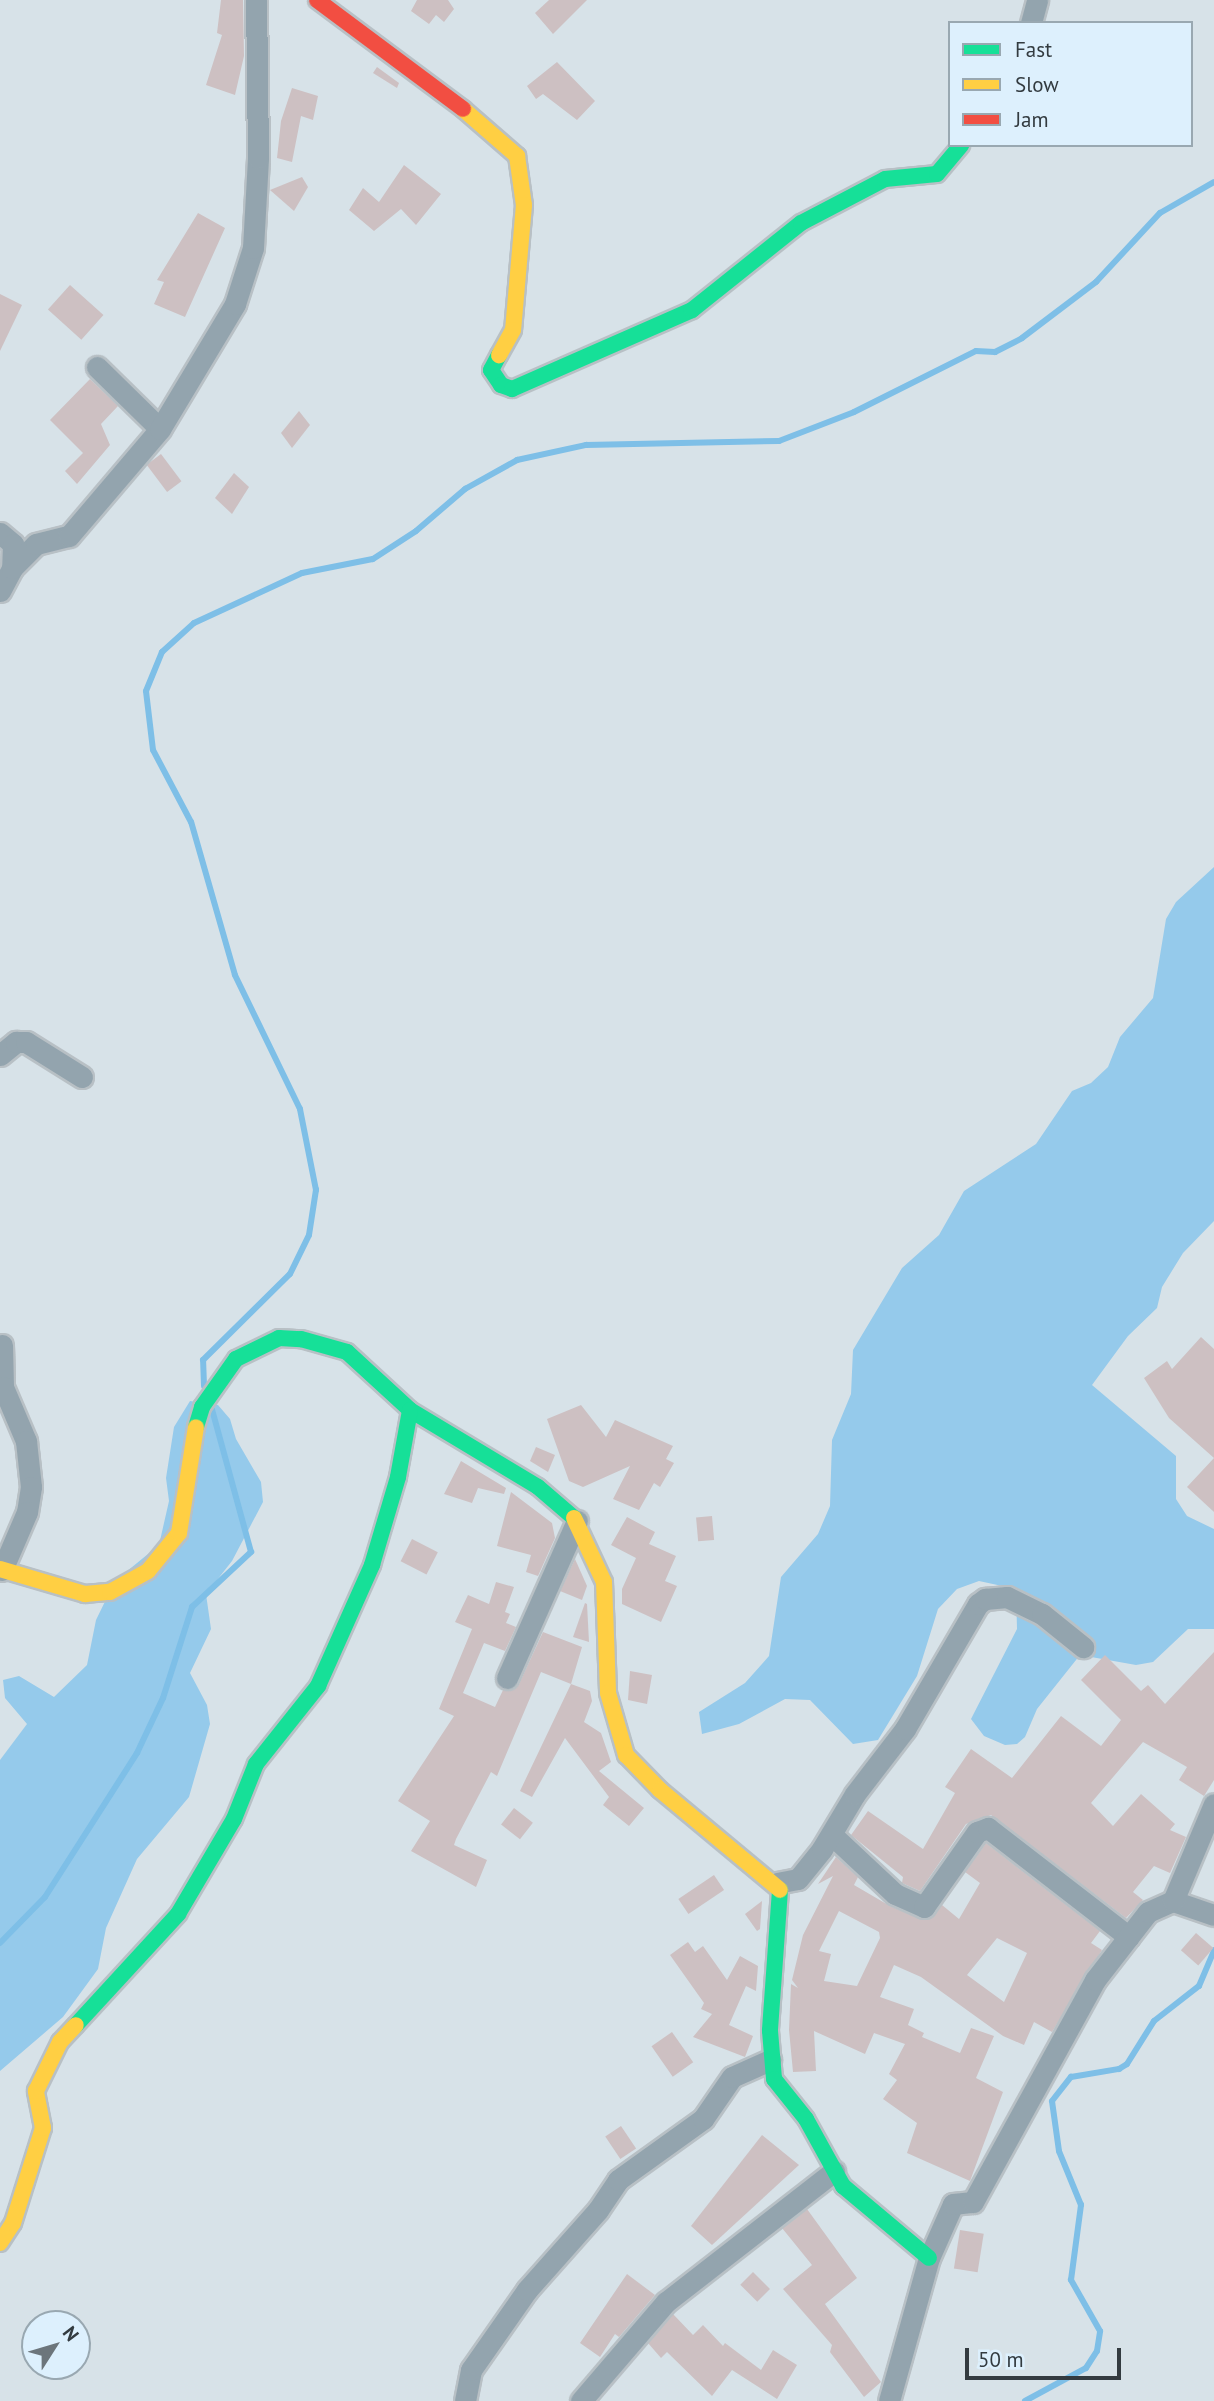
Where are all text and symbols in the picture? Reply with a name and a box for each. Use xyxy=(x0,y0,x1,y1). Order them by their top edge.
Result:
legend xyxy=(948,21,1193,147)
text: Fast xyxy=(1015,36,1052,63)
text: Slow xyxy=(1015,71,1059,98)
text: Jam xyxy=(1015,106,1049,133)
north arrow xyxy=(21,2310,91,2380)
text: N xyxy=(58,2321,85,2346)
scale bar xyxy=(969,2334,1125,2378)
text: 50 m xyxy=(978,2346,1024,2373)

